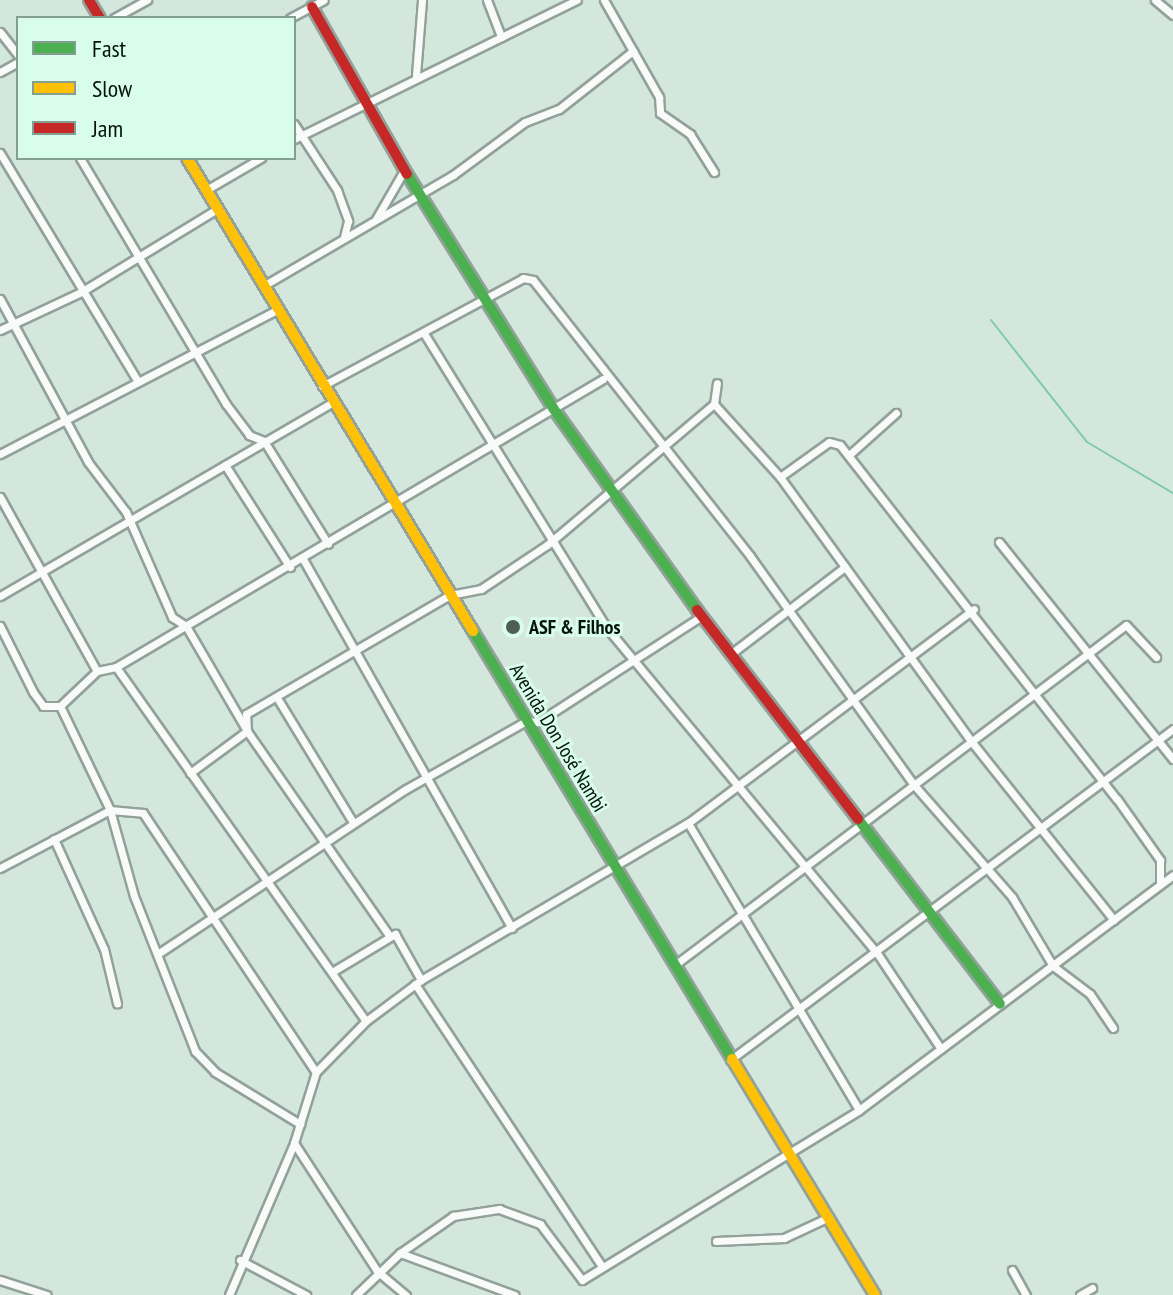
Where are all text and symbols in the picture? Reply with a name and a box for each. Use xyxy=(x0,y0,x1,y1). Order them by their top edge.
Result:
legend xyxy=(16,16,296,160)
text: Fast xyxy=(92,33,126,64)
text: Slow xyxy=(92,73,132,104)
text: Jam xyxy=(92,113,123,144)
place label: ASF & Filhos xyxy=(529,615,620,639)
marker: ASF & Filhos xyxy=(504,618,522,636)
street label: Avenida Don José Nambi xyxy=(504,660,612,816)

